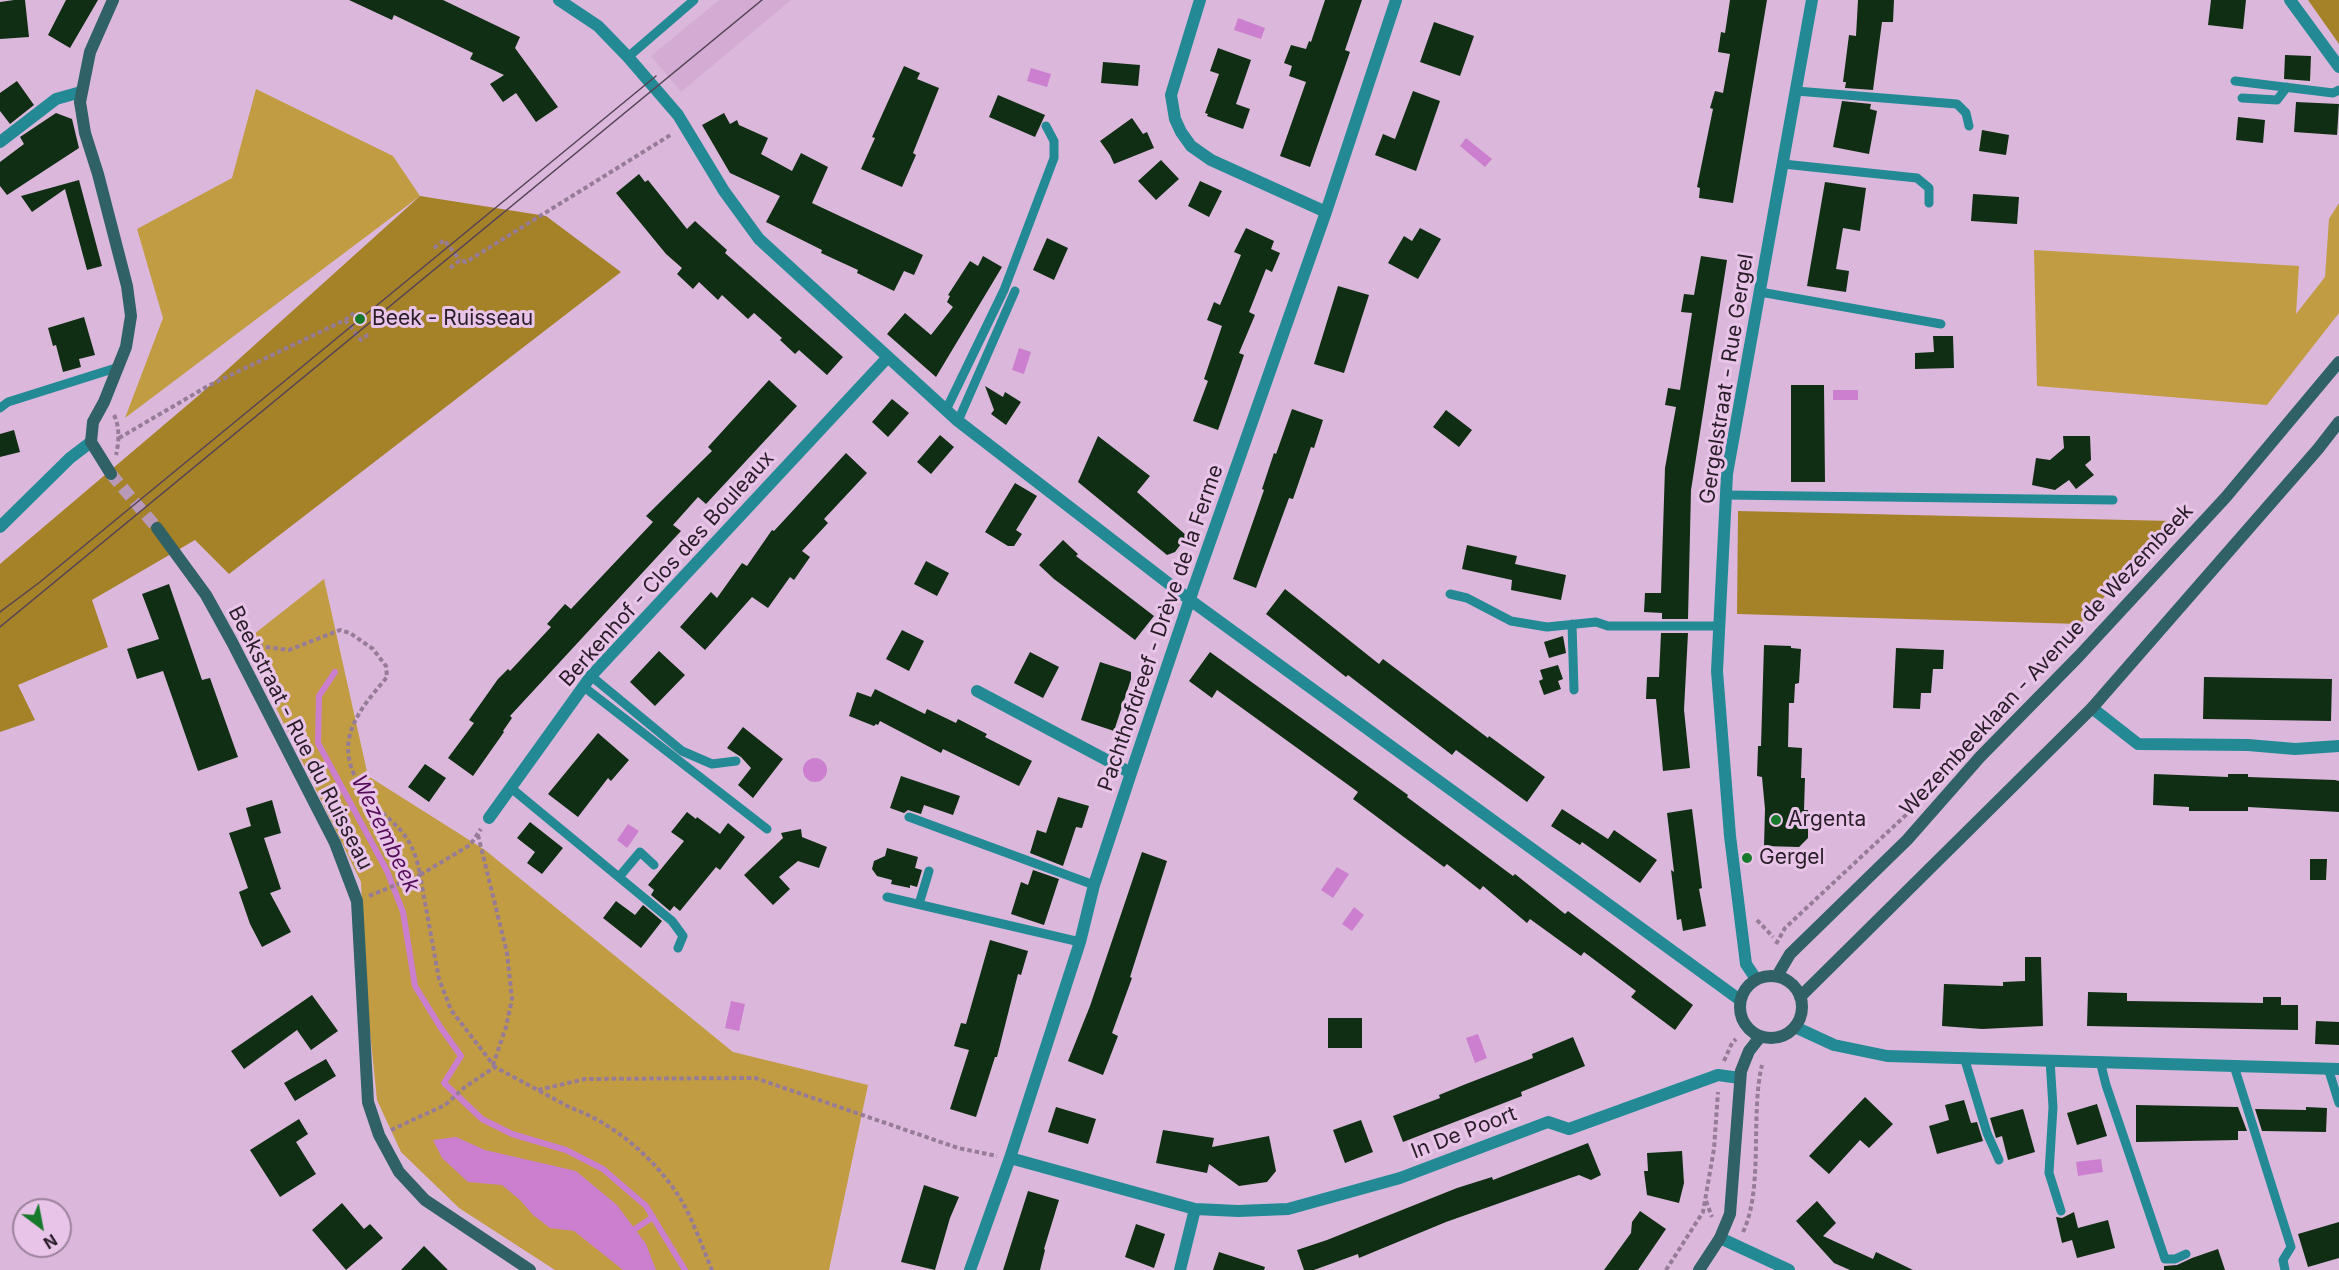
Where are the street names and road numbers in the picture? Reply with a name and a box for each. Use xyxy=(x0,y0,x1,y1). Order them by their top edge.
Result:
street label: Gergelstraat - Rue Gergel xyxy=(1695,252,1759,506)
street label: Berkenhof - Clos des Bouleaux xyxy=(555,446,779,692)
street label: Pachthofdreef - Drève de la Ferme xyxy=(1093,462,1229,794)
street label: Wezembeeklaan - Avenue de Wezembeek xyxy=(1895,499,2199,821)
street label: Beekstraat - Rue du Ruisseau xyxy=(222,602,378,874)
street label: In De Poort xyxy=(1408,1101,1520,1165)

